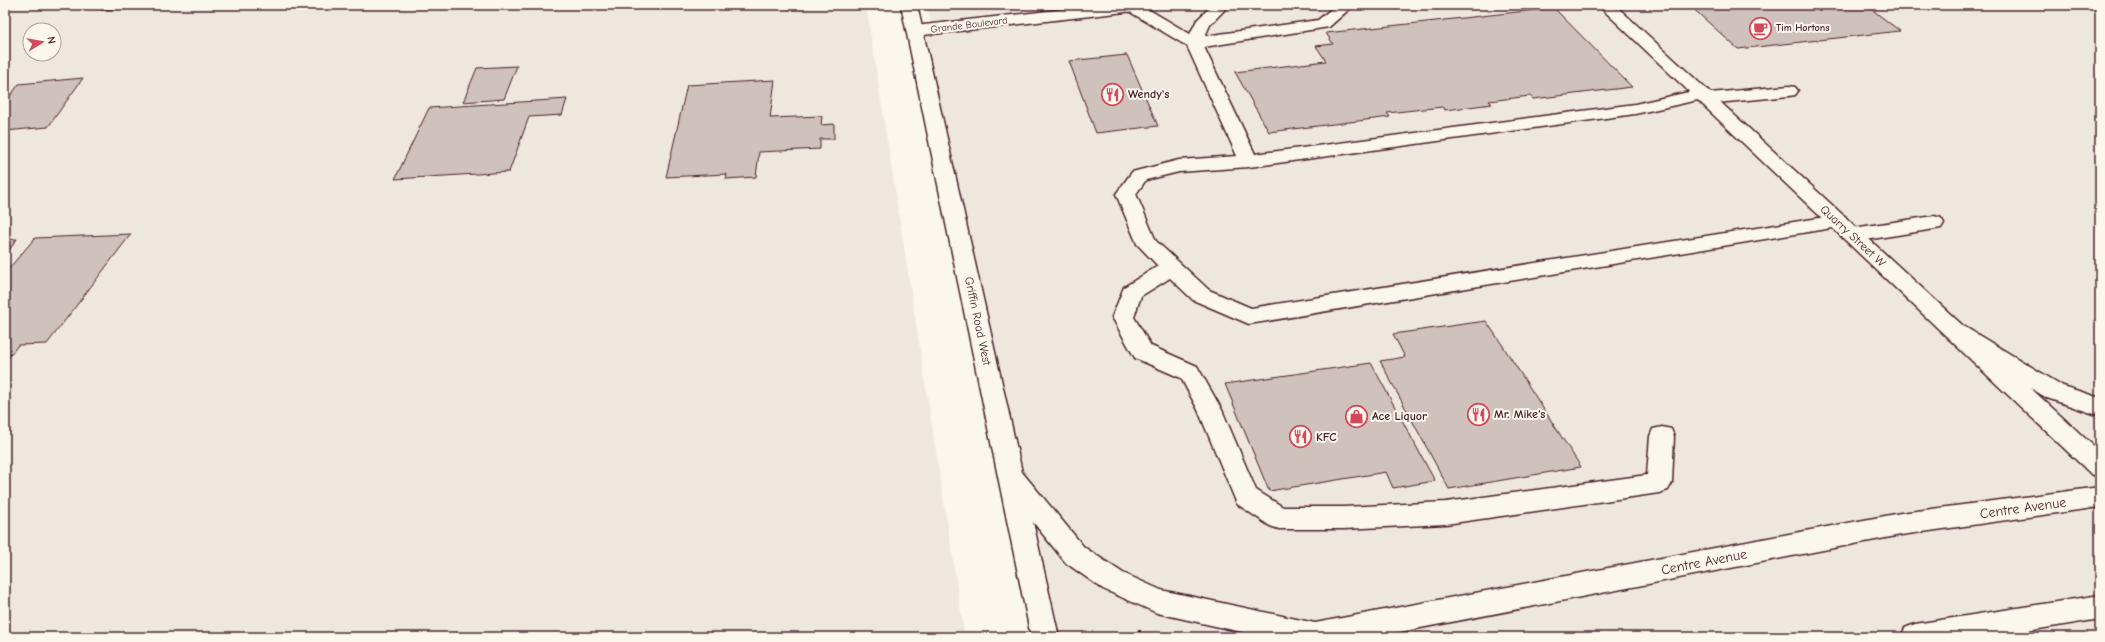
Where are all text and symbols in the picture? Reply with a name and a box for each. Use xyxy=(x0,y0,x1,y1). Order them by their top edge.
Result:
street label: Grande Boulevard xyxy=(930,14,1008,36)
cafe icon: Tim Hortons xyxy=(1747,15,1773,41)
north arrow xyxy=(22,22,62,62)
place label: Tim Hortons xyxy=(1776,22,1829,34)
text: N xyxy=(44,35,58,45)
restaurant icon: Wendy's xyxy=(1100,81,1126,107)
place label: Wendy's xyxy=(1128,87,1169,101)
street label: Quarry Street W xyxy=(1817,202,1889,270)
street label: Griffin Road West xyxy=(962,275,994,367)
restaurant icon: Mr. Mike's xyxy=(1465,401,1491,427)
shop icon: Ace Liquor xyxy=(1343,403,1369,429)
place label: Mr. Mike's xyxy=(1494,407,1545,421)
place label: Ace Liquor xyxy=(1372,409,1427,423)
restaurant icon: KFC xyxy=(1288,424,1314,450)
place label: KFC xyxy=(1316,430,1336,444)
street label: Centre Avenue xyxy=(1979,494,2067,522)
street label: Centre Avenue xyxy=(1660,545,1748,579)

